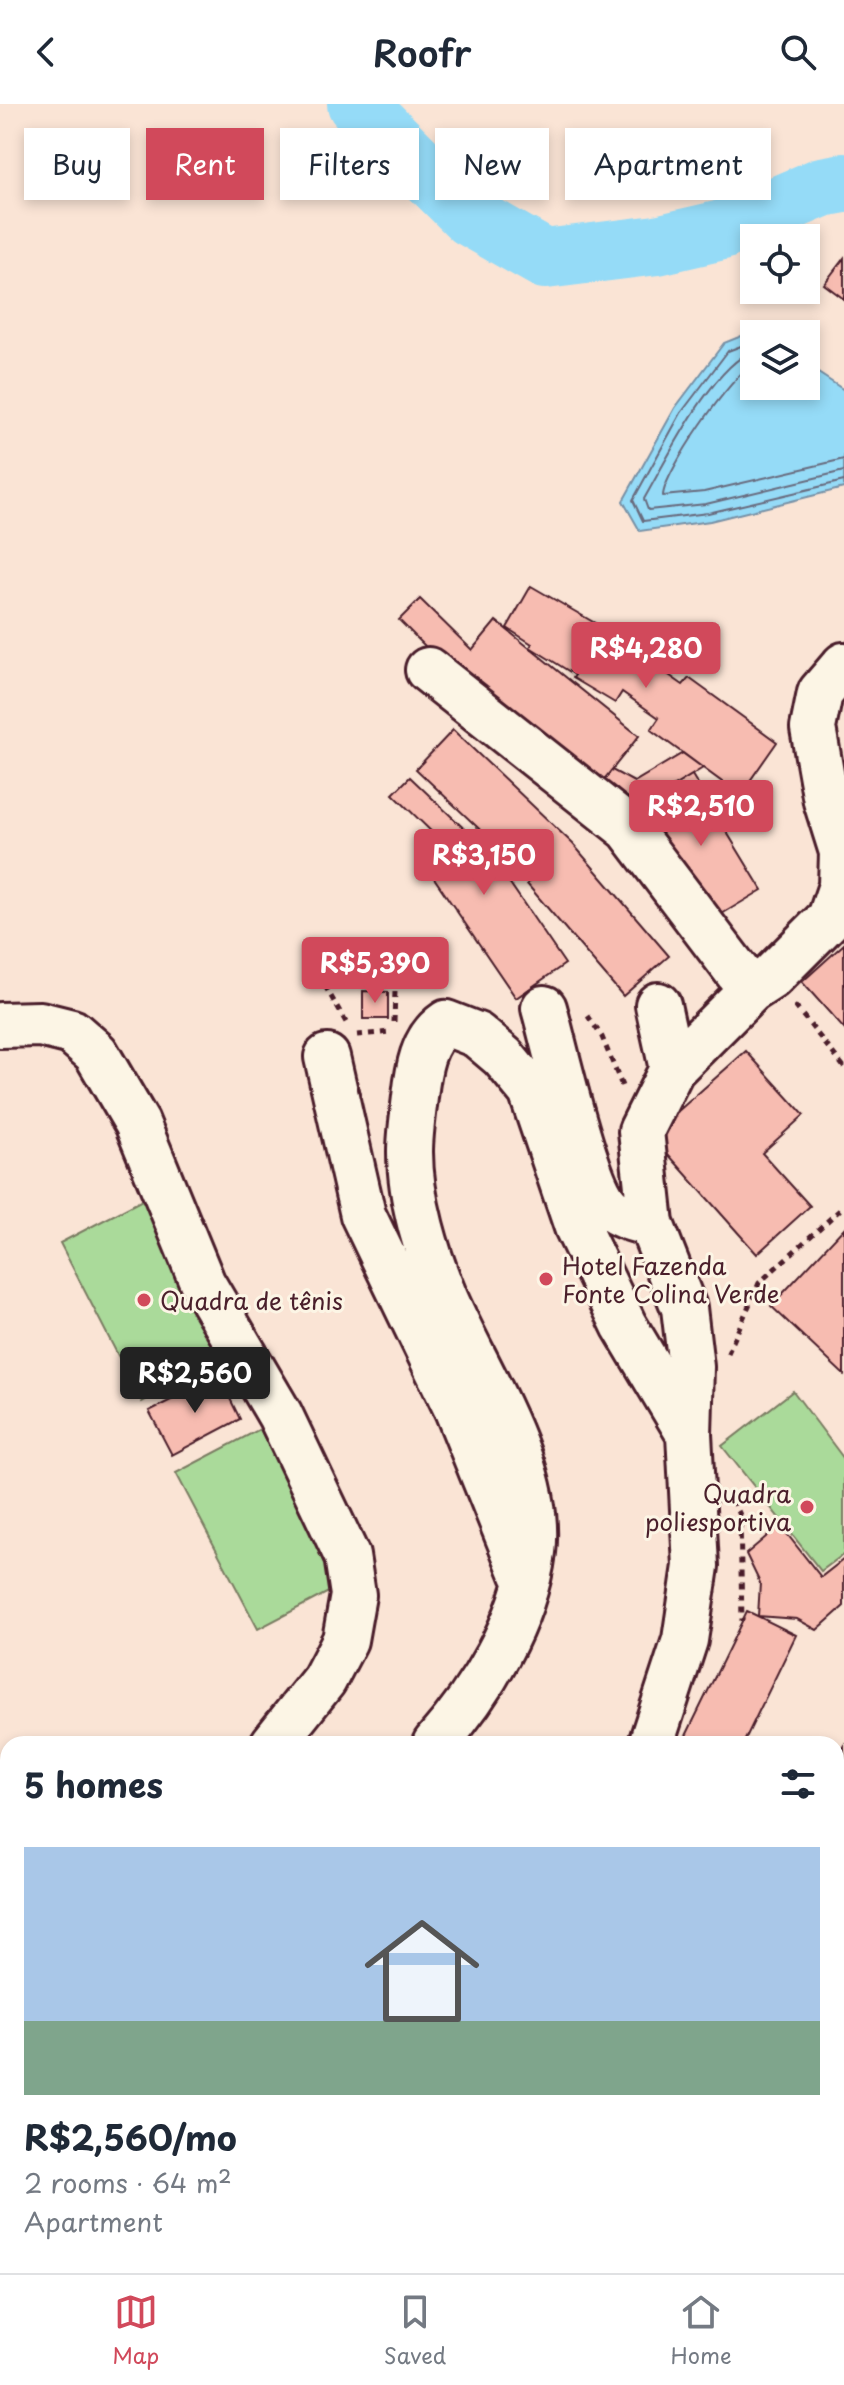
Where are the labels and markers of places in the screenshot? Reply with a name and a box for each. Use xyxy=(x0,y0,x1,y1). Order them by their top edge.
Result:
pin: R$4,280 xyxy=(572,622,720,690)
pin: R$2,510 xyxy=(627,780,775,848)
pin: R$3,150 xyxy=(410,829,558,897)
pin: R$5,390 xyxy=(301,937,449,1005)
place label: Hotel Fazenda Fonte Colina Verde xyxy=(562,1247,780,1311)
marker: Hotel Fazenda Fonte Colina Verde xyxy=(537,1270,555,1288)
place label: Quadra de tênis xyxy=(160,1282,343,1318)
marker: Quadra de tênis xyxy=(135,1291,153,1309)
pin: R$2,560 xyxy=(121,1347,269,1415)
place label: Quadra poliesportiva xyxy=(645,1475,791,1539)
marker: Quadra poliesportiva xyxy=(798,1498,816,1516)

